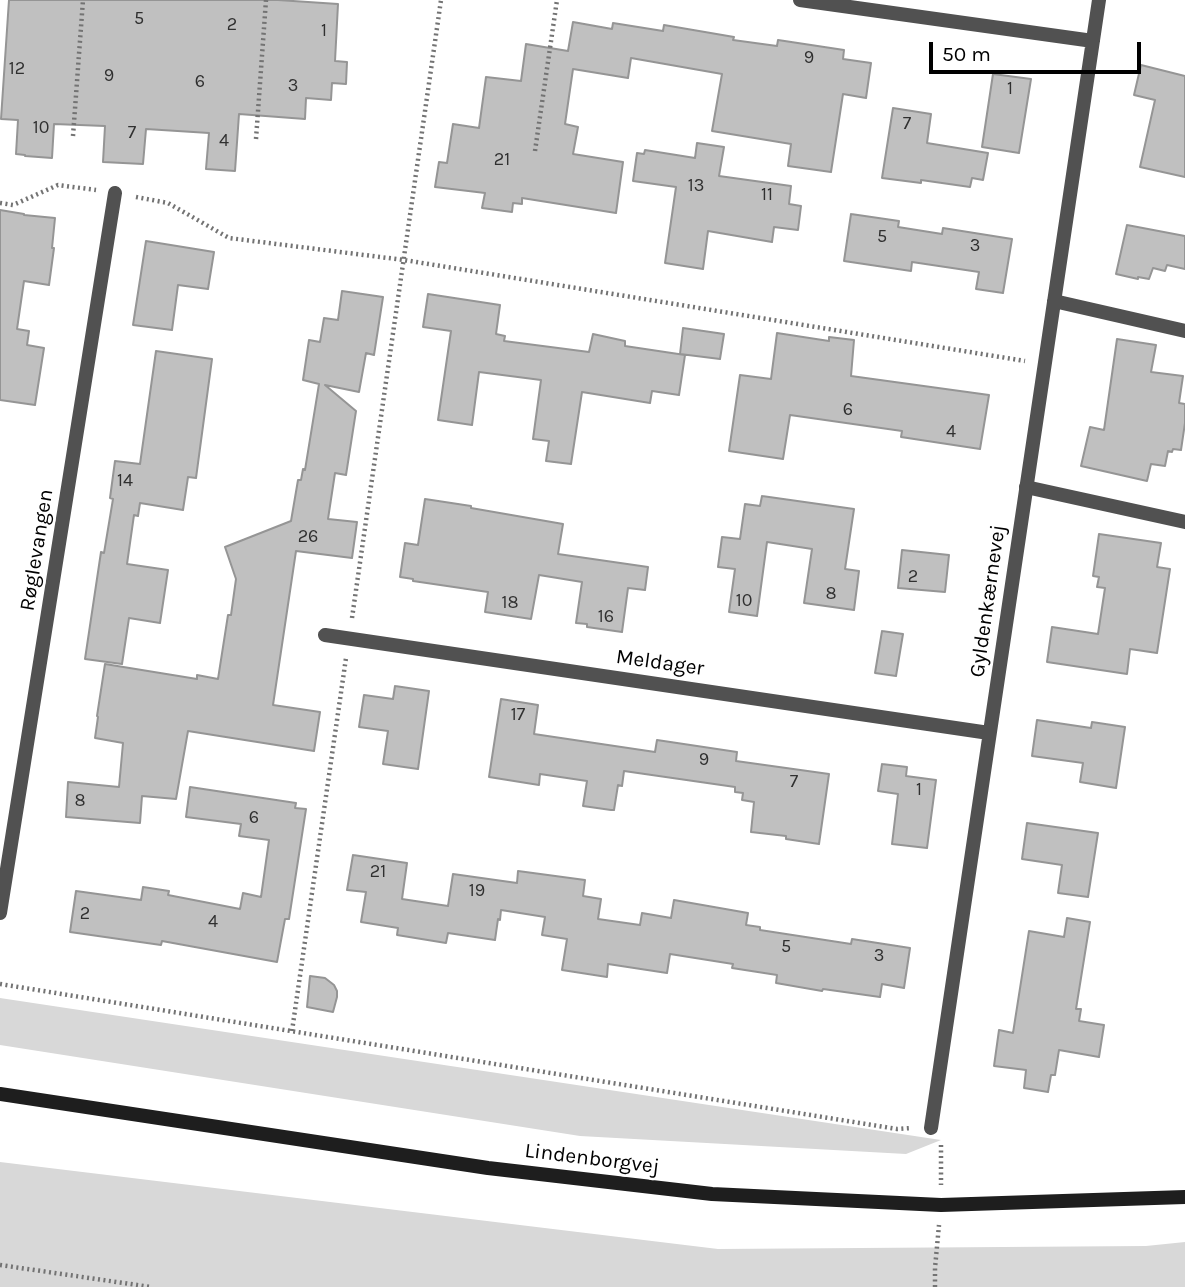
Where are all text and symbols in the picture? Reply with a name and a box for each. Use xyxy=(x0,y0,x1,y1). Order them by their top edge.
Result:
house number: 5 xyxy=(134,8,144,30)
house number: 2 xyxy=(227,14,237,36)
house number: 1 xyxy=(321,20,327,42)
scale bar xyxy=(933,28,1145,72)
text: 50 m xyxy=(942,42,991,66)
house number: 9 xyxy=(804,47,814,69)
house number: 12 xyxy=(9,58,25,80)
house number: 9 xyxy=(104,65,114,87)
house number: 6 xyxy=(195,71,205,93)
house number: 3 xyxy=(288,75,298,97)
house number: 1 xyxy=(1007,78,1013,100)
house number: 7 xyxy=(903,113,911,135)
house number: 10 xyxy=(33,117,49,139)
house number: 7 xyxy=(128,122,136,144)
house number: 4 xyxy=(219,130,229,152)
house number: 21 xyxy=(494,149,510,171)
house number: 13 xyxy=(688,175,704,197)
house number: 11 xyxy=(761,184,773,206)
house number: 5 xyxy=(877,226,887,248)
house number: 3 xyxy=(970,235,980,257)
house number: 6 xyxy=(843,399,853,421)
house number: 4 xyxy=(946,421,956,443)
house number: 14 xyxy=(117,470,133,492)
street label: Røglevangen xyxy=(15,487,59,613)
street label: Gyldenkærnevej xyxy=(965,523,1011,679)
house number: 26 xyxy=(298,526,318,548)
house number: 2 xyxy=(908,566,918,588)
house number: 8 xyxy=(825,583,837,605)
house number: 10 xyxy=(736,590,752,612)
house number: 18 xyxy=(501,592,519,614)
house number: 16 xyxy=(598,606,614,628)
street label: Meldager xyxy=(614,644,706,682)
house number: 17 xyxy=(511,704,525,726)
house number: 9 xyxy=(699,749,709,771)
house number: 7 xyxy=(790,771,798,793)
house number: 1 xyxy=(916,779,922,801)
house number: 8 xyxy=(74,790,86,812)
house number: 6 xyxy=(249,807,259,829)
house number: 21 xyxy=(370,861,386,883)
house number: 19 xyxy=(469,880,485,902)
house number: 2 xyxy=(80,903,90,925)
house number: 4 xyxy=(208,911,218,933)
house number: 5 xyxy=(781,936,791,958)
house number: 3 xyxy=(874,945,884,967)
street label: Lindenborgvej xyxy=(523,1138,661,1180)

